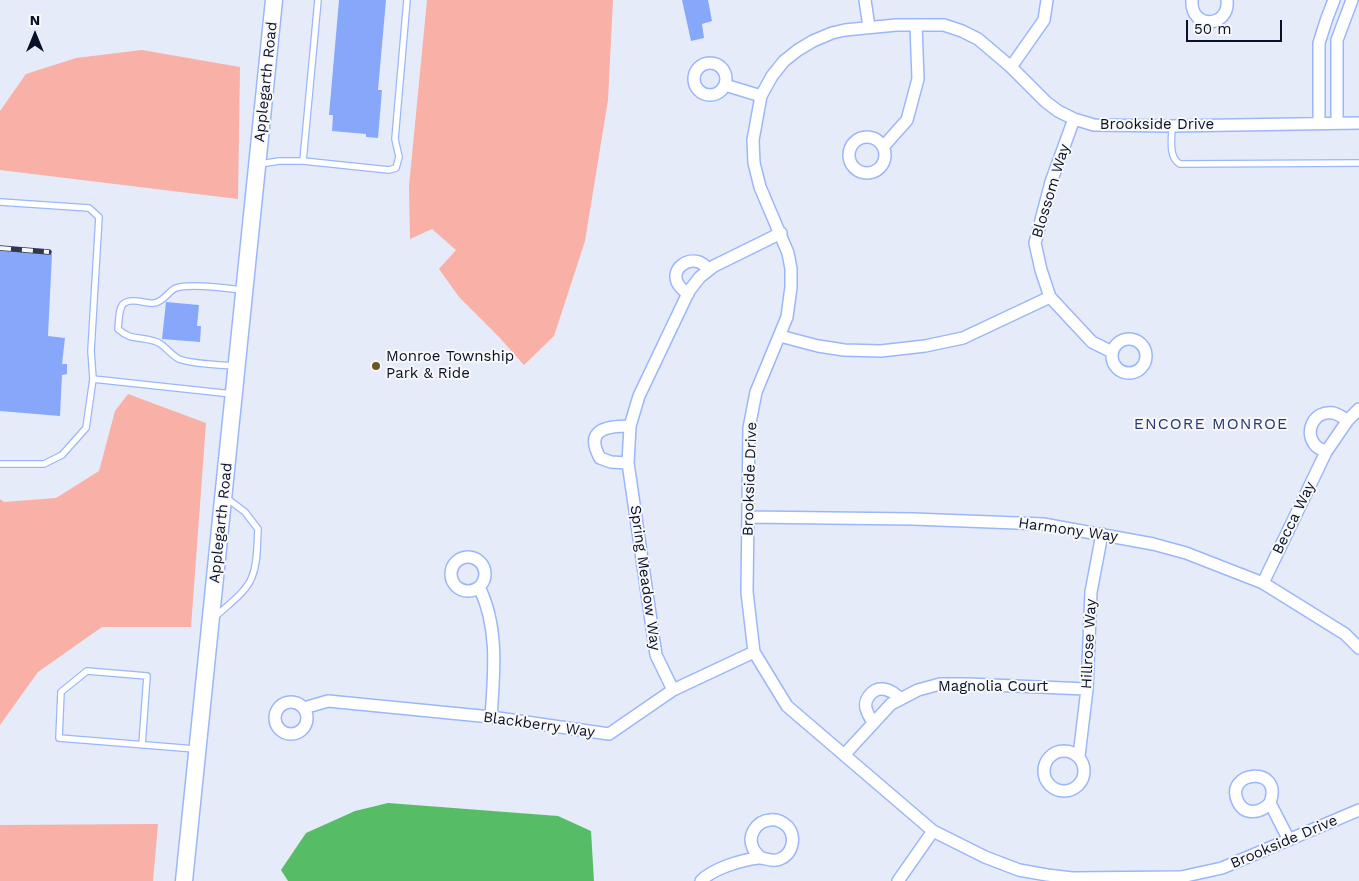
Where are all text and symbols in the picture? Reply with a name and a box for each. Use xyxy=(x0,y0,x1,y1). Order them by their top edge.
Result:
north arrow xyxy=(10,10,60,60)
scale bar xyxy=(1189,10,1285,42)
text: N xyxy=(30,12,40,28)
text: 50 m xyxy=(1194,20,1231,38)
street label: Applegarth Road xyxy=(251,21,281,143)
street label: Brookside Drive xyxy=(1100,116,1214,134)
street label: Blossom Way xyxy=(1028,142,1074,240)
place label: Monroe Township Park & Ride xyxy=(386,348,514,383)
marker: Monroe Township Park & Ride xyxy=(370,360,382,372)
district label: ENCORE MONROE xyxy=(1132,414,1290,434)
street label: Brookside Drive xyxy=(739,422,761,536)
street label: Applegarth Road xyxy=(206,462,236,584)
street label: Becca Way xyxy=(1269,479,1319,557)
street label: Spring Meadow Way xyxy=(626,504,664,652)
street label: Harmony Way xyxy=(1017,514,1119,546)
street label: Hillrose Way xyxy=(1078,598,1100,690)
street label: Magnolia Court xyxy=(938,678,1048,696)
street label: Blackberry Way xyxy=(482,708,596,742)
street label: Brookside Drive xyxy=(1228,811,1340,873)

